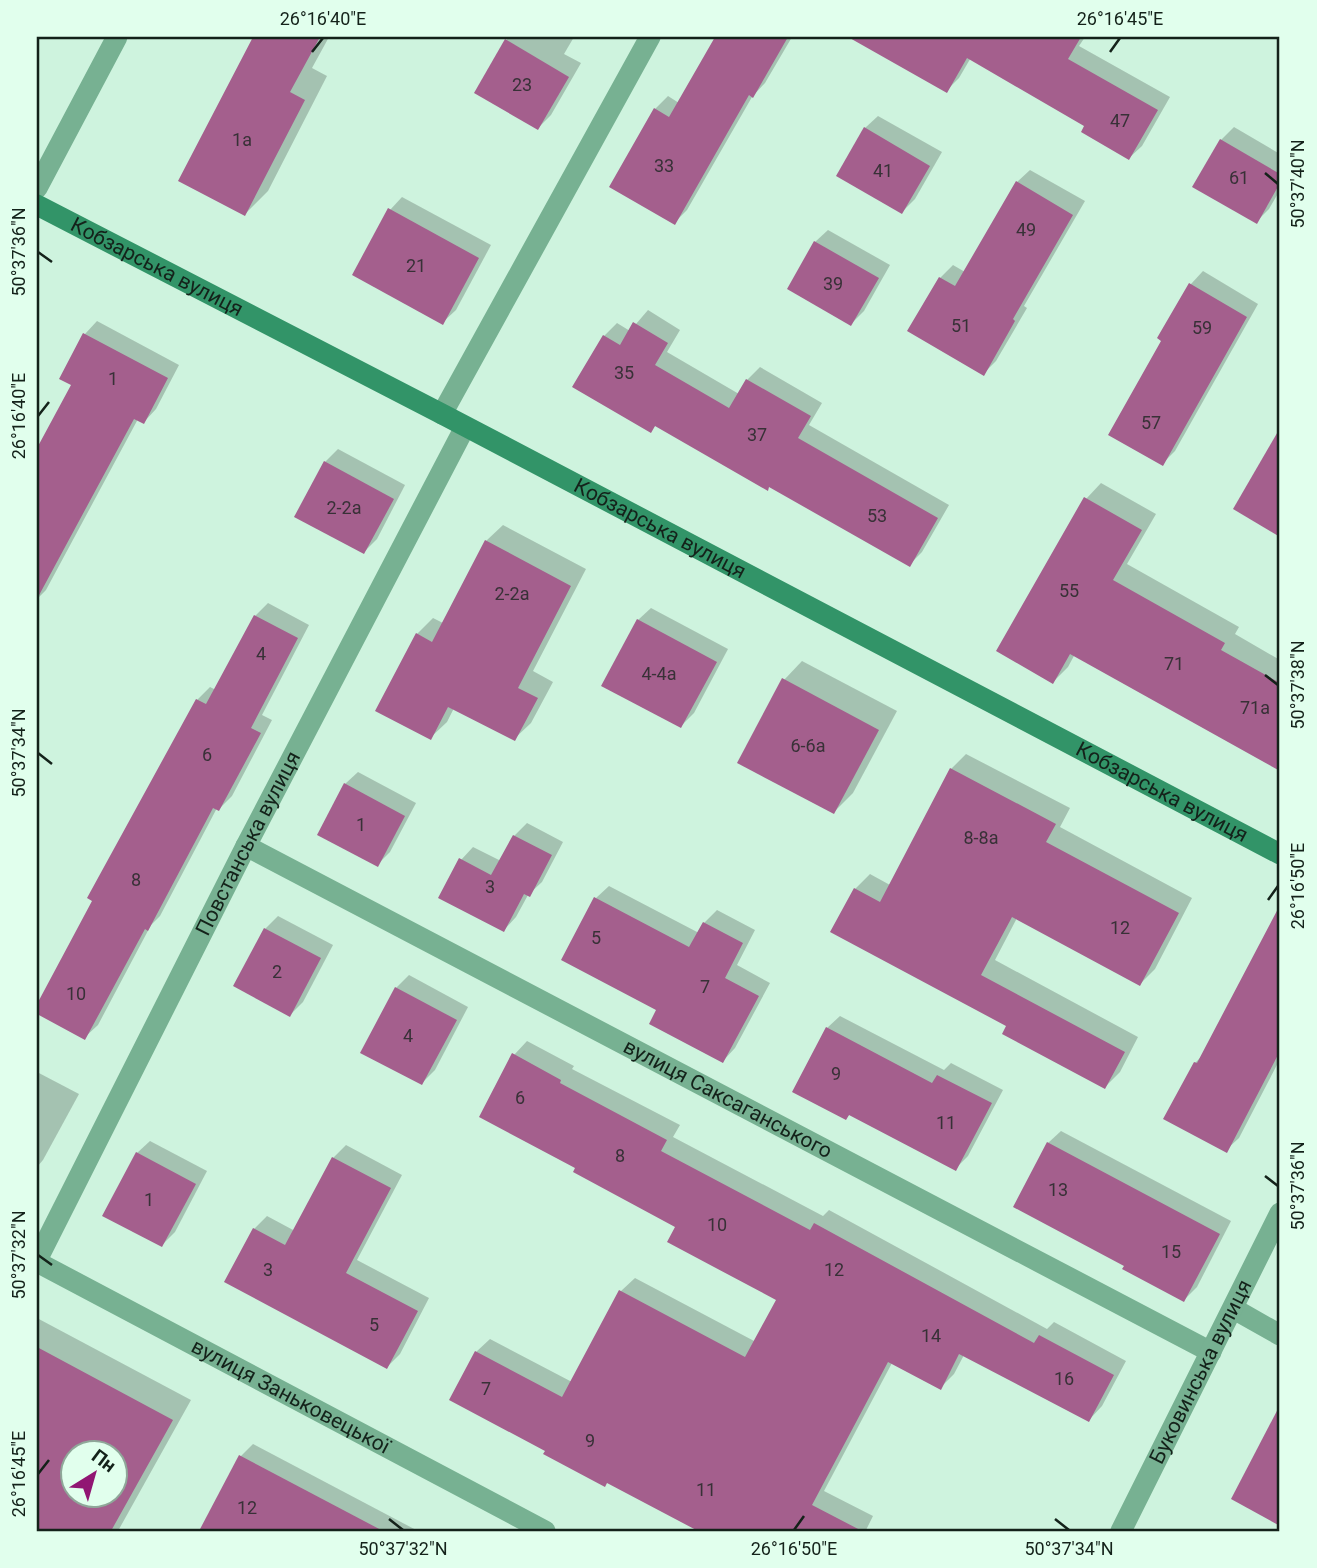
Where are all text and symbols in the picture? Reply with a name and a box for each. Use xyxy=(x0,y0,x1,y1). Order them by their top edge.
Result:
text: 26°16'40"E xyxy=(280,8,366,29)
text: 26°16'45"E xyxy=(1077,8,1163,29)
house number: 23 xyxy=(512,74,532,95)
house number: 47 xyxy=(1110,110,1130,131)
house number: 1а xyxy=(232,129,252,150)
text: 50°37'40"N xyxy=(1287,139,1308,229)
house number: 33 xyxy=(654,155,674,176)
house number: 41 xyxy=(873,160,893,181)
house number: 61 xyxy=(1229,167,1249,188)
text: 50°37'36"N xyxy=(8,207,29,297)
street label: Кобзарська вулиця xyxy=(67,212,247,321)
house number: 49 xyxy=(1016,219,1036,240)
house number: 21 xyxy=(406,255,426,276)
house number: 39 xyxy=(823,273,843,294)
house number: 51 xyxy=(951,315,971,336)
house number: 59 xyxy=(1192,317,1212,338)
house number: 35 xyxy=(614,362,634,383)
house number: 1 xyxy=(108,368,118,389)
text: 26°16'40"E xyxy=(8,373,29,459)
house number: 57 xyxy=(1141,412,1161,433)
house number: 37 xyxy=(747,424,767,445)
street label: Кобзарська вулиця xyxy=(570,473,750,583)
house number: 2-2а xyxy=(327,497,362,518)
house number: 53 xyxy=(867,505,887,526)
house number: 55 xyxy=(1059,580,1079,601)
house number: 2-2а xyxy=(495,583,530,604)
text: 50°37'38"N xyxy=(1287,640,1308,730)
house number: 4 xyxy=(256,643,266,664)
house number: 71 xyxy=(1164,653,1184,674)
house number: 4-4а xyxy=(642,663,677,684)
house number: 71а xyxy=(1240,697,1270,718)
text: 50°37'34"N xyxy=(8,708,29,798)
house number: 6-6а xyxy=(791,735,826,756)
street label: Кобзарська вулиця xyxy=(1072,737,1252,847)
house number: 6 xyxy=(202,744,212,765)
street label: Повстанська вулиця xyxy=(191,747,305,939)
house number: 1 xyxy=(356,814,366,835)
house number: 8-8а xyxy=(964,827,999,848)
text: 26°16'50"E xyxy=(1287,843,1308,929)
house number: 8 xyxy=(131,869,141,890)
house number: 3 xyxy=(485,876,495,897)
house number: 12 xyxy=(1110,917,1130,938)
house number: 5 xyxy=(591,927,601,948)
house number: 2 xyxy=(272,961,282,982)
house number: 7 xyxy=(700,976,710,997)
house number: 10 xyxy=(66,983,86,1004)
house number: 4 xyxy=(403,1025,413,1046)
street label: вулиця Саксаганського xyxy=(619,1034,836,1163)
house number: 9 xyxy=(831,1063,841,1084)
house number: 6 xyxy=(515,1087,525,1108)
house number: 11 xyxy=(936,1112,956,1133)
text: 50°37'36"N xyxy=(1287,1141,1308,1231)
house number: 8 xyxy=(615,1145,625,1166)
house number: 13 xyxy=(1048,1179,1068,1200)
house number: 1 xyxy=(144,1189,154,1210)
text: 50°37'32"N xyxy=(8,1210,29,1300)
house number: 10 xyxy=(707,1214,727,1235)
house number: 15 xyxy=(1161,1241,1181,1262)
house number: 3 xyxy=(263,1259,273,1280)
house number: 12 xyxy=(824,1259,844,1280)
street label: Буковинська вулиця xyxy=(1145,1276,1257,1468)
house number: 5 xyxy=(369,1314,379,1335)
house number: 14 xyxy=(921,1325,941,1346)
street label: вулиця Заньковецької xyxy=(187,1334,395,1459)
house number: 16 xyxy=(1054,1368,1074,1389)
house number: 7 xyxy=(481,1378,491,1399)
house number: 9 xyxy=(585,1430,595,1451)
text: 26°16'45"E xyxy=(8,1431,29,1517)
north arrow xyxy=(60,1438,130,1508)
text: Пн xyxy=(87,1444,121,1477)
house number: 11 xyxy=(696,1479,716,1500)
house number: 12 xyxy=(237,1497,257,1518)
text: 50°37'32"N xyxy=(358,1538,448,1559)
text: 26°16'50"E xyxy=(751,1538,837,1559)
text: 50°37'34"N xyxy=(1024,1538,1114,1559)

